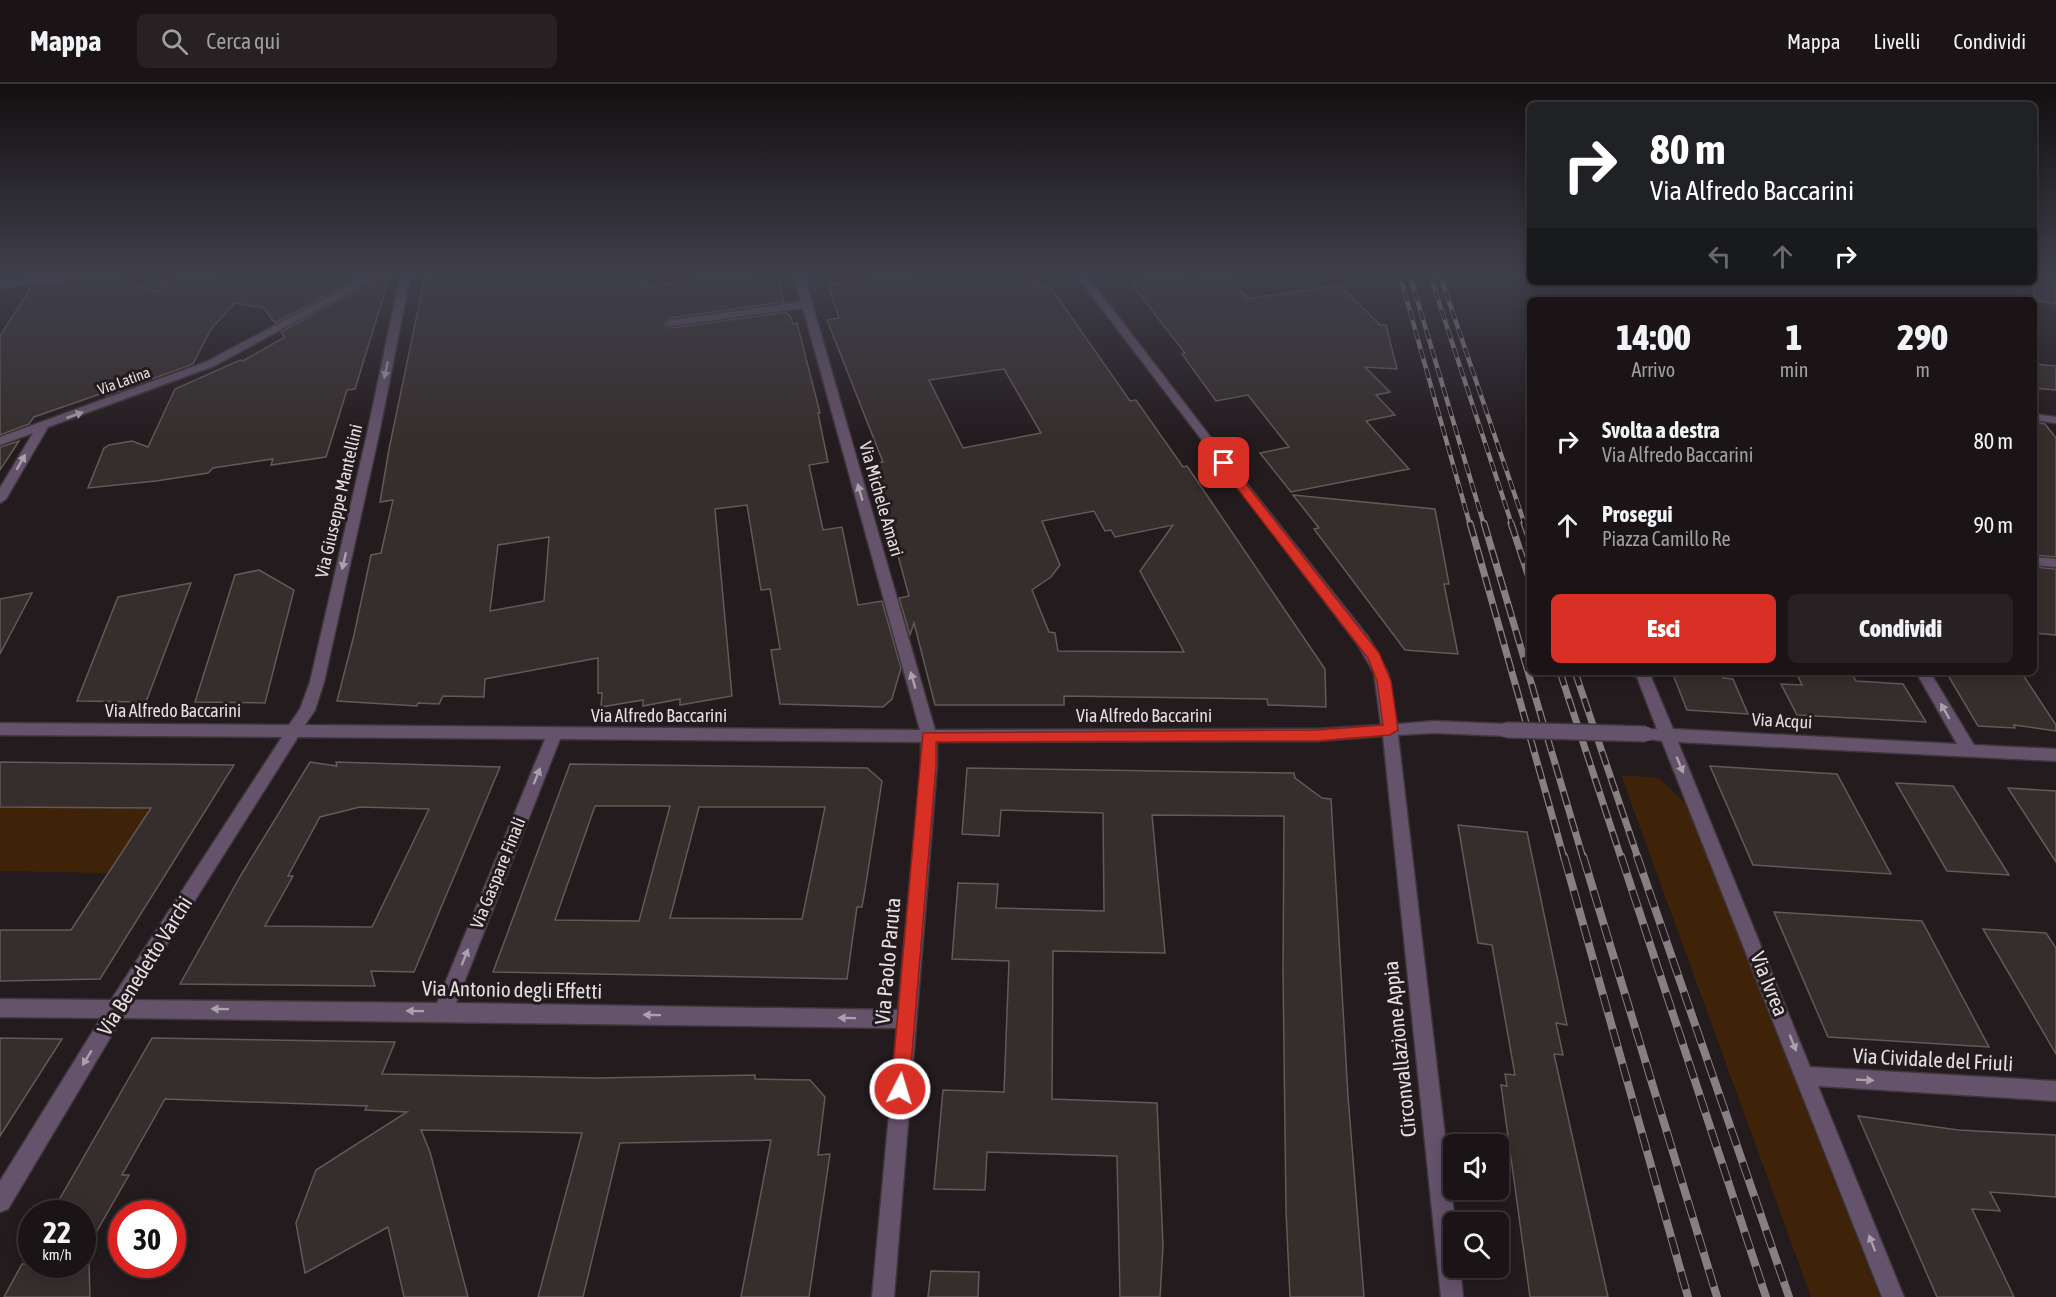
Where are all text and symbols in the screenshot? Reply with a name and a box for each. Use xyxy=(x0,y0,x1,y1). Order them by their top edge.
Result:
search box xyxy=(137,14,557,68)
text: Mappa xyxy=(30,25,101,57)
icon: search xyxy=(158,25,191,58)
text: Cerca qui xyxy=(206,28,280,54)
text: Mappa xyxy=(1787,29,1841,53)
text: Livelli xyxy=(1874,29,1920,53)
text: Condividi xyxy=(1953,29,2026,53)
text: 80 m xyxy=(1650,125,1725,173)
icon: right xyxy=(1551,126,1629,204)
text: Via Alfredo Baccarini xyxy=(1650,175,1854,206)
icon: left xyxy=(1703,240,1736,273)
icon: ahead xyxy=(1766,240,1799,273)
icon: right xyxy=(1829,240,1862,273)
text: 14:00 xyxy=(1616,316,1691,358)
text: 1 xyxy=(1786,316,1802,358)
text: 290 xyxy=(1897,316,1948,358)
text: Arrivo xyxy=(1632,358,1675,381)
text: min xyxy=(1780,358,1808,381)
text: m xyxy=(1915,358,1930,381)
one-way arrow xyxy=(381,361,390,380)
street label: Via Latina xyxy=(95,363,152,398)
one-way arrow xyxy=(66,409,84,419)
text: Svolta a destra xyxy=(1602,417,1720,443)
street label: Via Giuseppe Mantellini xyxy=(311,422,366,580)
icon: right xyxy=(1551,425,1584,458)
text: 80 m xyxy=(1973,428,2013,454)
pin xyxy=(1198,437,1249,488)
street label: Via Michele Amari xyxy=(855,439,908,559)
text: Via Alfredo Baccarini xyxy=(1602,443,1753,466)
icon: arrive xyxy=(1207,446,1240,479)
one-way arrow xyxy=(16,453,26,470)
one-way arrow xyxy=(855,483,864,501)
text: Prosegui xyxy=(1602,501,1673,527)
icon: ahead xyxy=(1551,509,1584,542)
text: 90 m xyxy=(1973,512,2013,538)
text: Piazza Camillo Re xyxy=(1602,527,1731,550)
one-way arrow xyxy=(339,552,348,571)
button: Esci xyxy=(1551,594,1776,663)
button: Condividi xyxy=(1788,594,2013,663)
one-way arrow xyxy=(908,671,917,689)
street label: Via Alfredo Baccarini xyxy=(105,700,241,721)
one-way arrow xyxy=(1940,703,1951,719)
street label: Via Alfredo Baccarini xyxy=(591,705,727,726)
street label: Via Alfredo Baccarini xyxy=(1076,705,1212,726)
street label: Via Acqui xyxy=(1751,708,1813,733)
one-way arrow xyxy=(1675,757,1685,775)
one-way arrow xyxy=(533,767,542,785)
street label: Via Gaspare Finali xyxy=(466,814,529,932)
street label: Via Benedetto Varchi xyxy=(92,892,197,1039)
street label: Via Paolo Paruta xyxy=(870,897,904,1025)
one-way arrow xyxy=(460,948,470,966)
street label: Via Ivrea xyxy=(1746,948,1794,1019)
street label: Circonvallazione Appia xyxy=(1378,960,1420,1138)
street label: Via Antonio degli Effetti xyxy=(422,975,602,1003)
one-way arrow xyxy=(210,1005,229,1014)
one-way arrow xyxy=(405,1006,424,1016)
one-way arrow xyxy=(642,1010,661,1020)
one-way arrow xyxy=(837,1013,856,1023)
one-way arrow xyxy=(1789,1034,1798,1052)
street label: Via Cividale del Friuli xyxy=(1852,1043,2014,1075)
one-way arrow xyxy=(81,1050,92,1066)
position arrow xyxy=(868,1057,932,1121)
one-way arrow xyxy=(1855,1075,1874,1084)
map controls xyxy=(1443,1134,1509,1278)
button: sound xyxy=(1443,1134,1509,1200)
speed limit sign: 30 xyxy=(108,1200,186,1278)
button: search xyxy=(1443,1212,1509,1278)
text: 22 xyxy=(43,1215,71,1249)
one-way arrow xyxy=(1867,1233,1877,1251)
text: km/h xyxy=(42,1246,72,1263)

